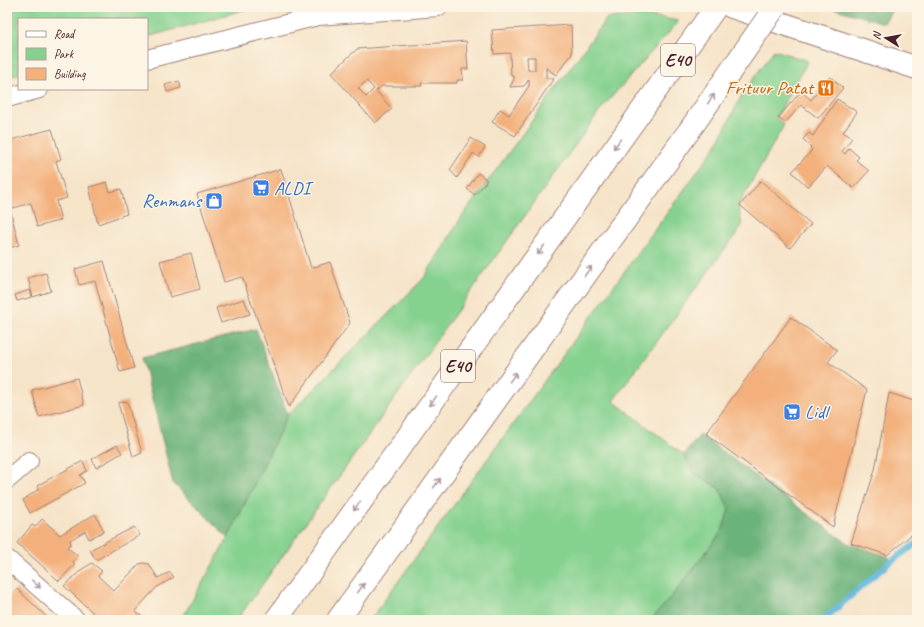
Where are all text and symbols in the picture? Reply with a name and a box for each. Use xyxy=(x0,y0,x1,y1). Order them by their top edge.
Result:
legend xyxy=(18,18,148,90)
north arrow xyxy=(866,18,906,58)
text: Road xyxy=(54,26,76,42)
text: N xyxy=(869,29,884,41)
road number: E40 xyxy=(661,44,695,76)
text: Park xyxy=(54,46,75,62)
text: Building xyxy=(54,66,86,82)
place label: Frituur Patat xyxy=(726,76,815,100)
restaurant icon: Frituur Patat xyxy=(816,78,836,98)
one-way arrow xyxy=(707,94,715,105)
one-way arrow xyxy=(613,138,621,149)
place label: ALDI xyxy=(274,176,314,200)
supermarket icon: ALDI xyxy=(251,178,271,198)
place label: Renmans xyxy=(142,189,204,213)
shop icon: Renmans xyxy=(204,191,224,211)
one-way arrow xyxy=(537,244,546,255)
one-way arrow xyxy=(584,266,592,277)
road number: E40 xyxy=(441,350,475,382)
one-way arrow xyxy=(509,372,517,383)
one-way arrow xyxy=(429,395,437,406)
place label: Lidl xyxy=(805,400,831,424)
supermarket icon: Lidl xyxy=(782,402,802,422)
one-way arrow xyxy=(433,477,441,488)
one-way arrow xyxy=(353,501,361,512)
one-way arrow xyxy=(31,580,42,589)
one-way arrow xyxy=(357,583,365,594)

